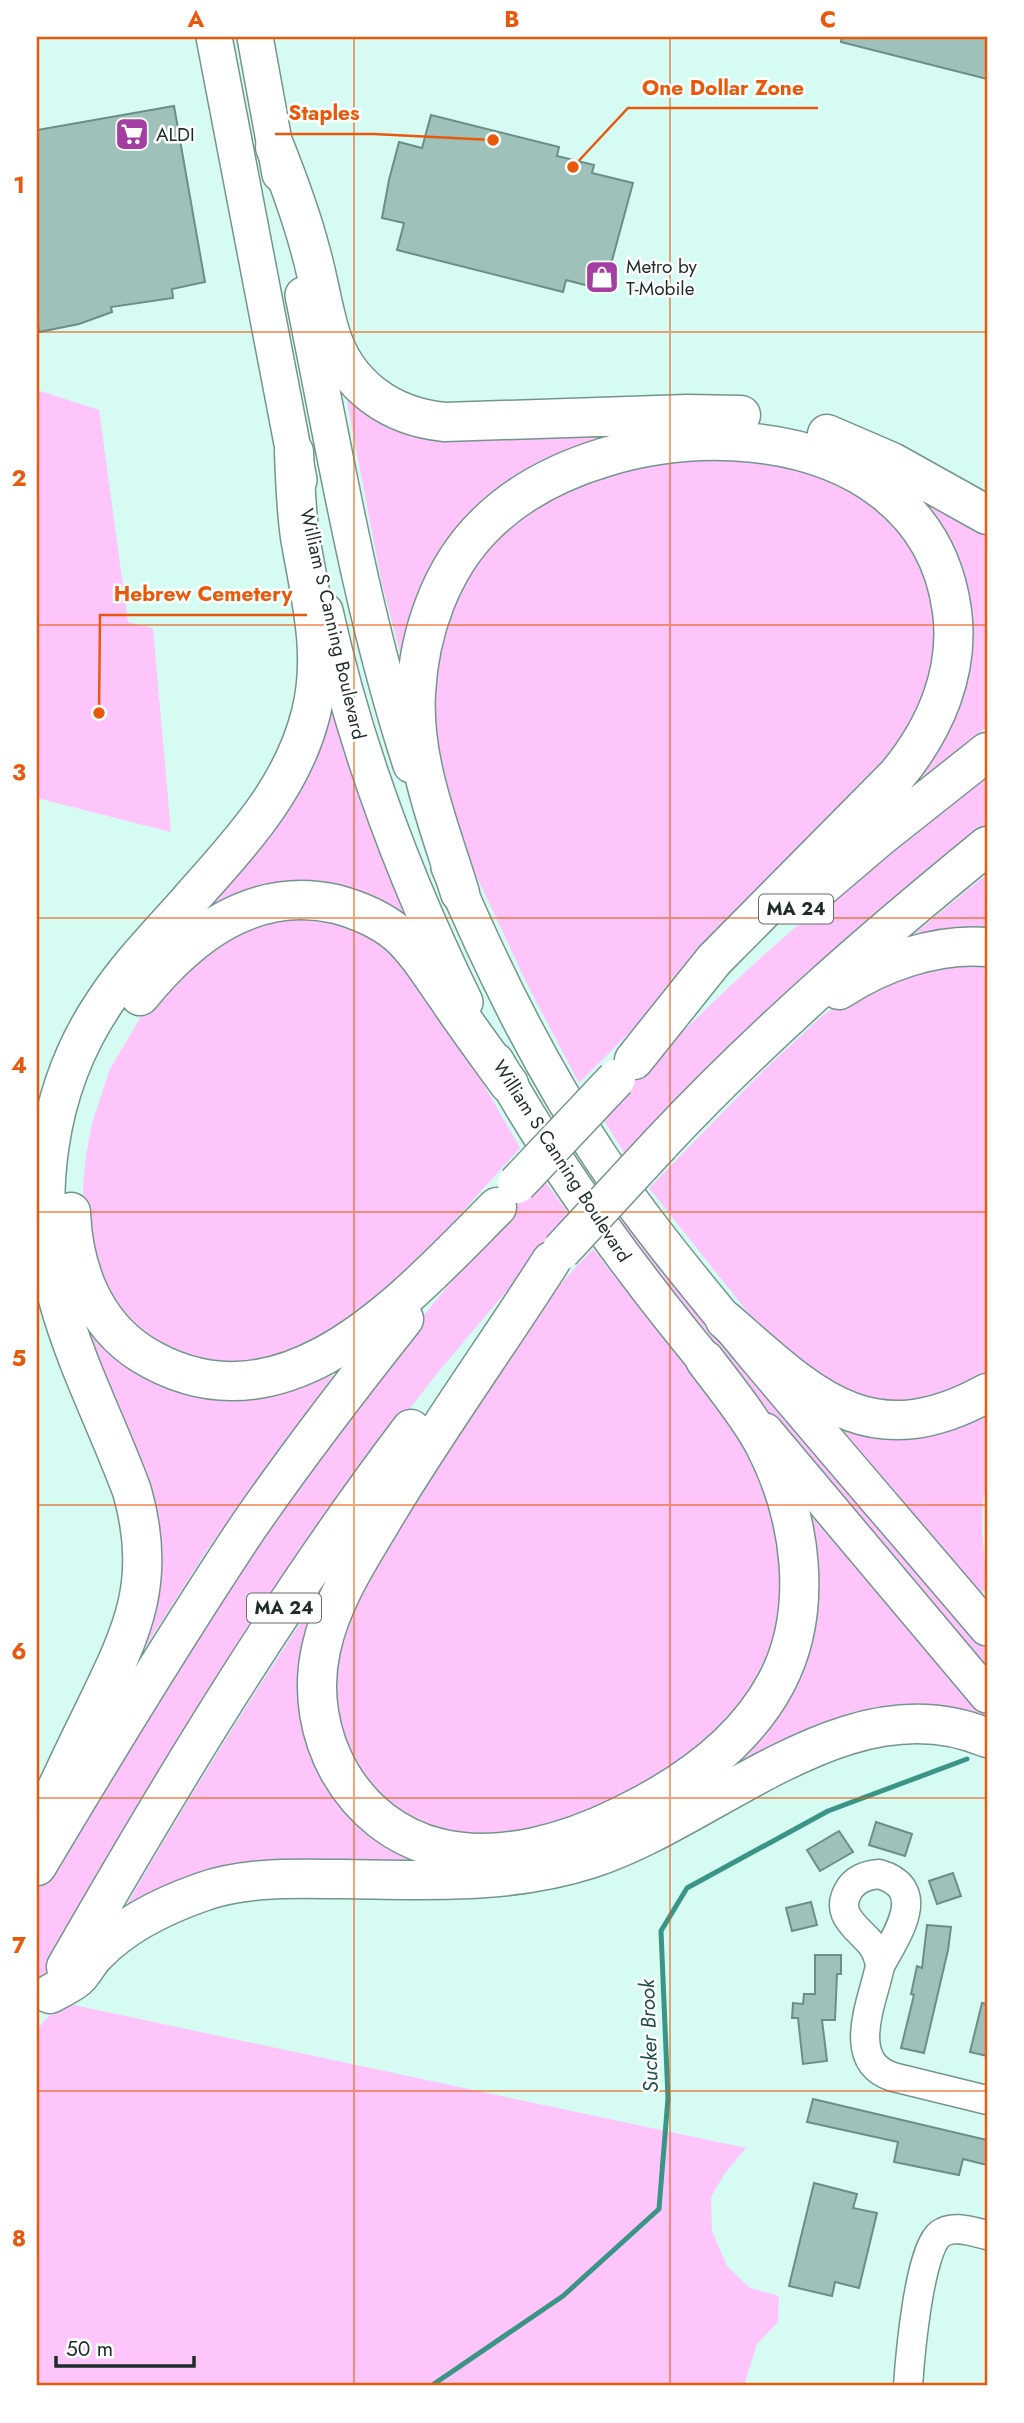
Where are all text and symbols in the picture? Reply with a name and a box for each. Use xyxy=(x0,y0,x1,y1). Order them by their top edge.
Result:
text: A xyxy=(187,2,205,36)
text: B xyxy=(504,2,520,36)
text: C xyxy=(820,2,836,36)
callout: One Dollar Zone xyxy=(628,66,818,108)
text: One Dollar Zone xyxy=(642,73,804,103)
callout: Staples xyxy=(275,92,374,134)
text: Staples xyxy=(288,98,360,128)
supermarket icon: ALDI xyxy=(113,115,151,153)
place label: ALDI xyxy=(156,121,195,148)
text: 1 xyxy=(13,168,25,202)
place label: Metro by T-Mobile xyxy=(626,253,698,302)
shop icon: Metro by T-Mobile xyxy=(583,258,621,296)
text: 2 xyxy=(11,461,27,495)
street label: William S Canning Boulevard xyxy=(293,506,373,742)
callout: Hebrew Cemetery xyxy=(100,573,307,615)
text: Hebrew Cemetery xyxy=(114,579,293,609)
text: 3 xyxy=(12,755,26,789)
road number: MA 24 xyxy=(759,894,833,924)
text: 4 xyxy=(11,1048,27,1082)
street label: William S Canning Boulevard xyxy=(486,1055,638,1267)
text: 5 xyxy=(12,1341,26,1375)
road number: MA 24 xyxy=(247,1594,321,1623)
text: 6 xyxy=(11,1634,27,1668)
text: 7 xyxy=(12,1928,26,1962)
water label: Sucker Brook xyxy=(632,1978,666,2093)
text: 8 xyxy=(12,2221,26,2255)
scale bar xyxy=(56,2325,194,2369)
text: 50 m xyxy=(66,2334,113,2364)

